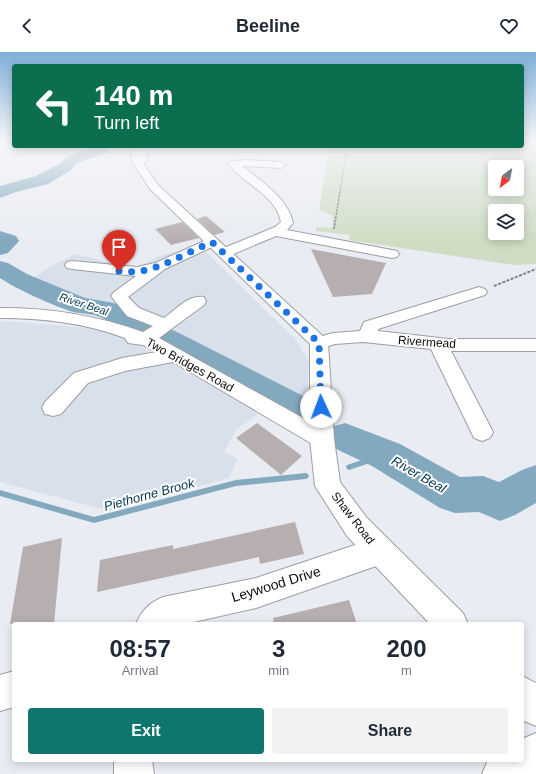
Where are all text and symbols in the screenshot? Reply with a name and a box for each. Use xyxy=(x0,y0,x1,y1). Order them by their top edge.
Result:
icon: back xyxy=(16,15,38,37)
icon: heart xyxy=(498,15,520,37)
text: Beeline xyxy=(236,16,300,36)
icon: left xyxy=(28,80,80,132)
text: 140 m xyxy=(94,80,173,111)
text: Turn left xyxy=(94,113,159,133)
north arrow xyxy=(488,160,524,196)
map controls xyxy=(488,160,524,240)
button: layers xyxy=(488,204,524,240)
pin xyxy=(102,230,136,271)
icon: arrive xyxy=(108,236,130,258)
water label: River Beal xyxy=(58,290,111,318)
street label: Rivermead xyxy=(398,333,456,351)
street label: Two Bridges Road xyxy=(144,335,236,395)
position arrow xyxy=(300,386,342,428)
water label: River Beal xyxy=(389,453,449,496)
water label: Piethorne Brook xyxy=(102,475,198,514)
street label: Shaw Road xyxy=(328,489,378,547)
street label: Leywood Drive xyxy=(229,563,323,605)
text: 08:57 xyxy=(109,635,171,662)
text: 3 xyxy=(272,635,285,662)
text: 200 xyxy=(387,635,427,662)
text: Arrival xyxy=(122,663,159,678)
text: min xyxy=(268,663,289,678)
text: m xyxy=(401,663,412,678)
button: Exit xyxy=(28,708,264,754)
button: Share xyxy=(272,708,508,754)

